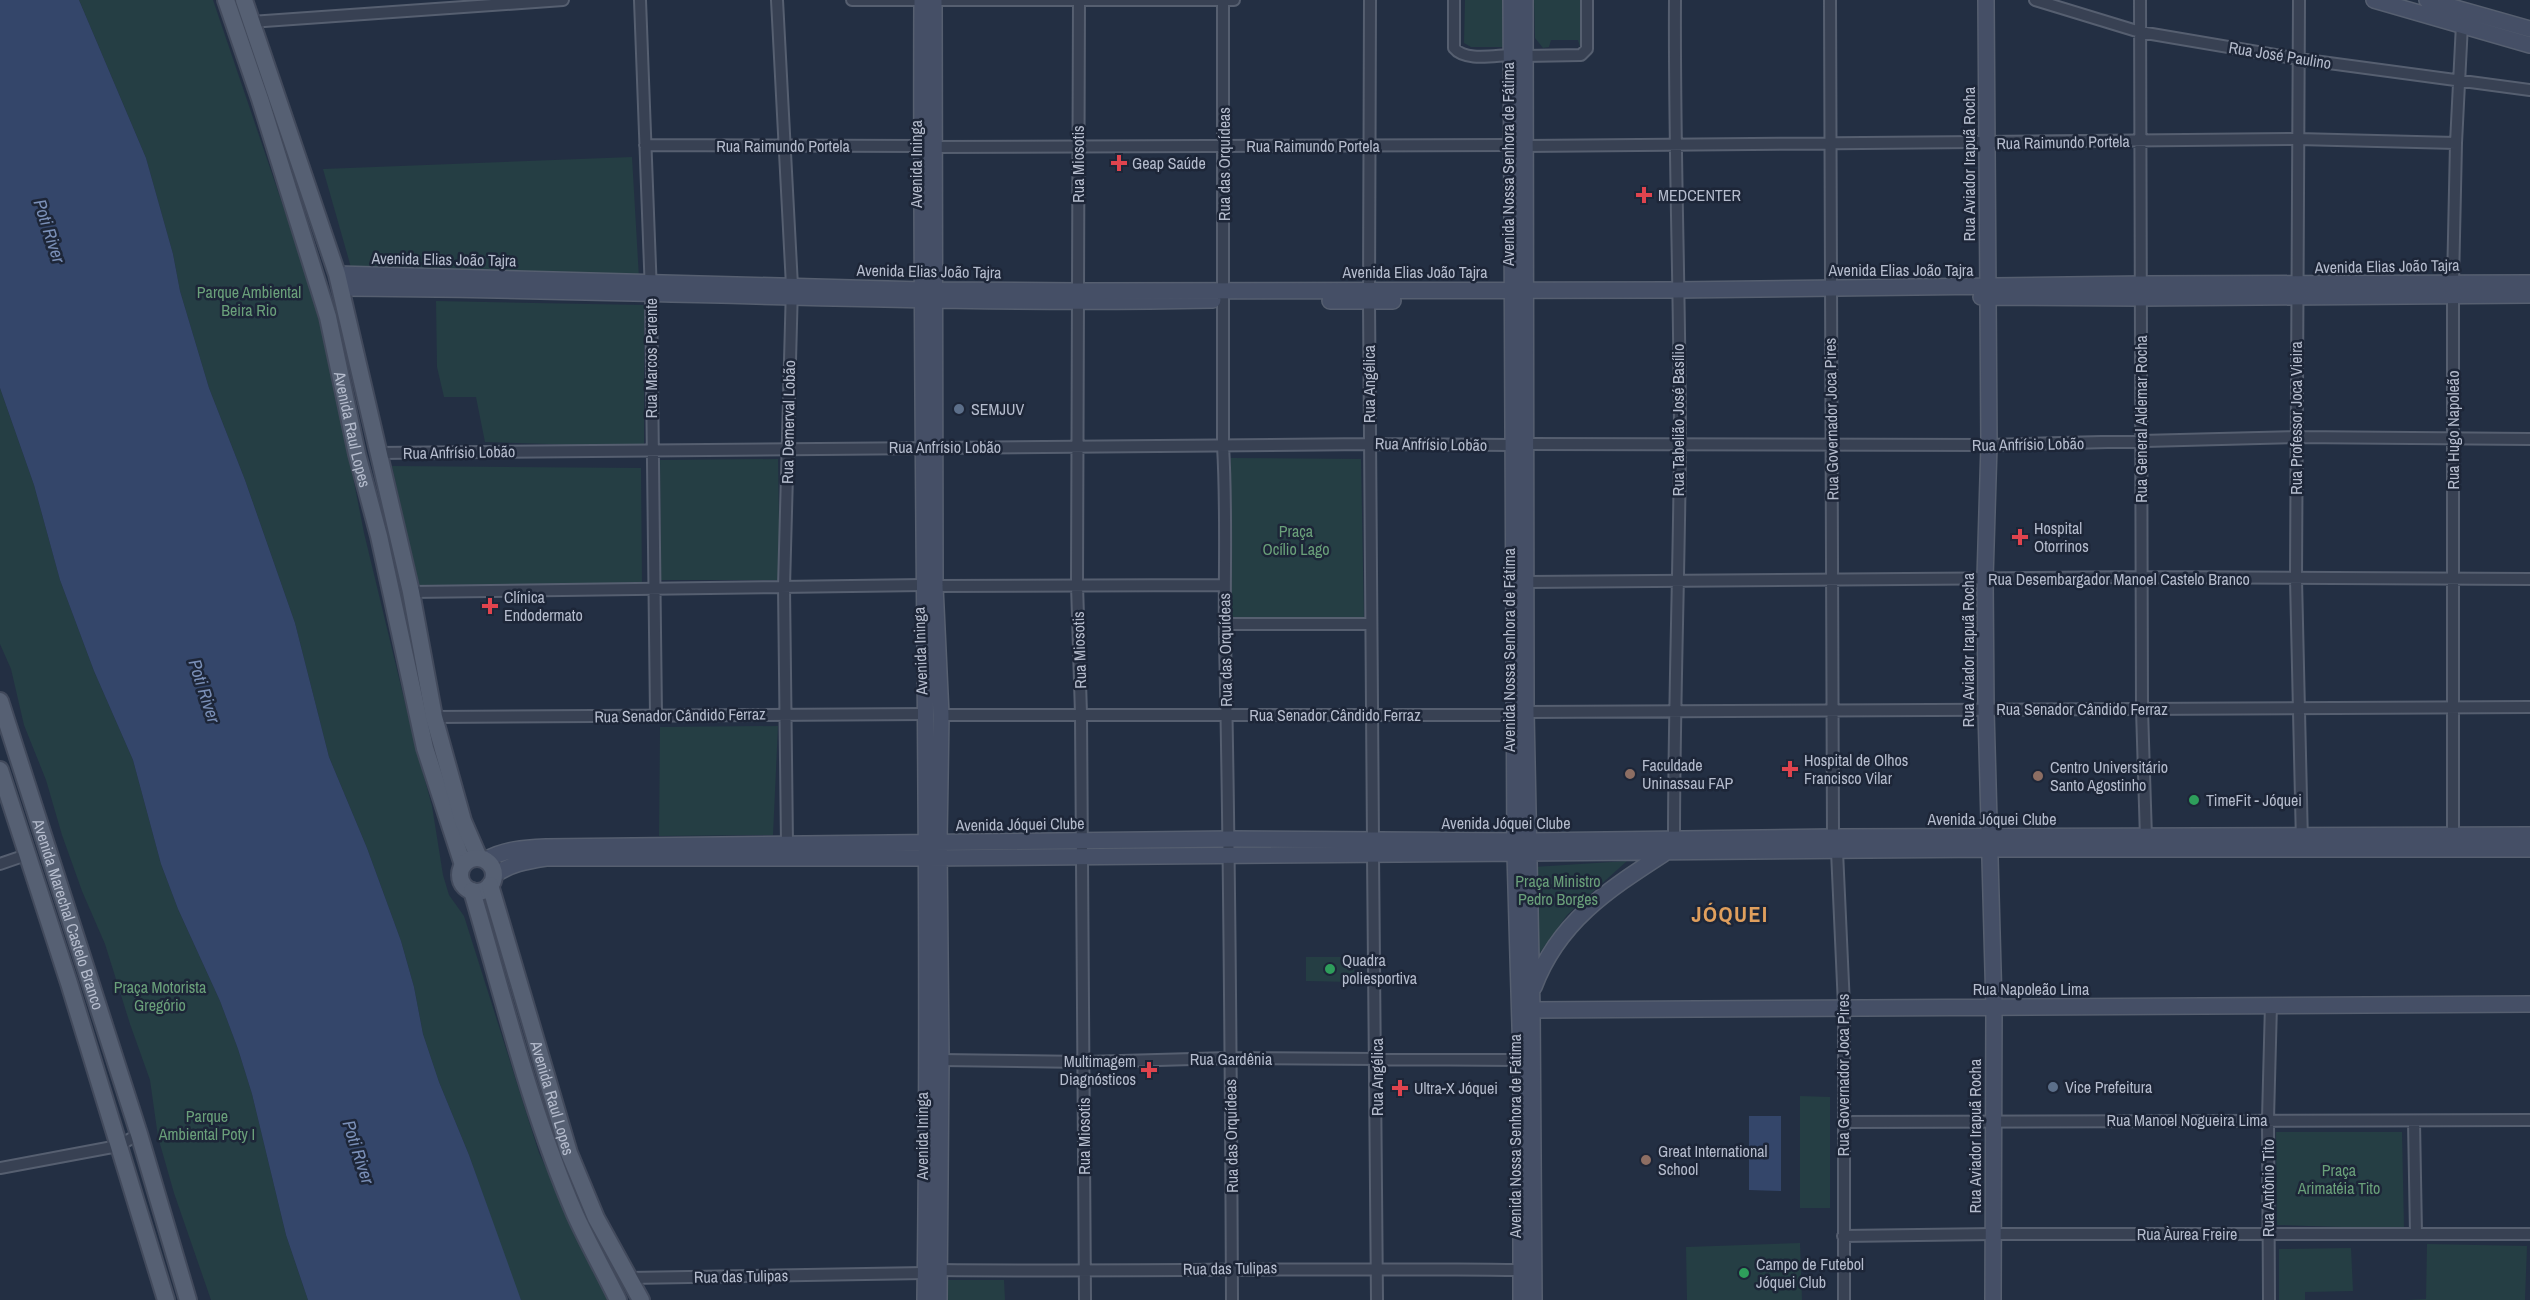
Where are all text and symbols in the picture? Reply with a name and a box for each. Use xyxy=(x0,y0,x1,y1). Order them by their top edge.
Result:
street label: Rua José Paulino xyxy=(2227,36,2333,74)
street label: Avenida Nossa Senhora de Fátima xyxy=(1497,61,1519,267)
street label: Rua Aviador Irapuã Rocha xyxy=(1958,86,1980,241)
street label: Rua das Orquídeas xyxy=(1213,107,1235,221)
street label: Avenida Ininga xyxy=(905,119,927,209)
street label: Rua Miosotis xyxy=(1067,125,1089,203)
street label: Rua Raimundo Portela xyxy=(1996,130,2131,154)
street label: Rua Raimundo Portela xyxy=(716,135,850,157)
street label: Rua Raimundo Portela xyxy=(1246,135,1380,157)
place label: Geap Saúde xyxy=(1132,152,1206,174)
marker: Geap Saúde xyxy=(1110,154,1128,172)
place label: MEDCENTER xyxy=(1658,184,1742,206)
marker: MEDCENTER xyxy=(1635,186,1653,204)
water label: Poti River xyxy=(27,196,72,267)
street label: Avenida Elias João Tajra xyxy=(370,247,517,271)
street label: Avenida Elias João Tajra xyxy=(2313,254,2460,278)
street label: Avenida Elias João Tajra xyxy=(855,259,1002,283)
street label: Avenida Elias João Tajra xyxy=(1828,259,1974,281)
street label: Avenida Elias João Tajra xyxy=(1342,261,1488,283)
park label: Parque Ambiental Beira Rio xyxy=(197,281,301,321)
street label: Rua Marcos Parente xyxy=(640,298,662,418)
street label: Rua General Aldemar Rocha xyxy=(2130,334,2152,503)
street label: Rua Governador Joca Pires xyxy=(1819,338,1843,500)
street label: Rua Professor Joca Vieira xyxy=(2285,340,2307,495)
street label: Rua Angélica xyxy=(1358,344,1380,423)
street label: Rua Tabelião José Basílio xyxy=(1667,344,1689,496)
street label: Rua Demerval Lobão xyxy=(776,360,800,484)
street label: Avenida Raul Lopes xyxy=(329,368,376,490)
street label: Rua Hugo Napoleão xyxy=(2442,371,2464,489)
place label: SEMJUV xyxy=(971,398,1024,420)
marker: SEMJUV xyxy=(952,402,966,416)
street label: Rua Anfrísio Lobão xyxy=(1375,432,1487,456)
street label: Rua Anfrísio Lobão xyxy=(1972,432,2084,456)
street label: Rua Anfrísio Lobão xyxy=(889,436,1001,458)
street label: Rua Anfrísio Lobão xyxy=(403,440,515,464)
place label: Hospital Otorrinos xyxy=(2034,517,2089,557)
park label: Praça Ocílio Lago xyxy=(1262,520,1330,560)
marker: Hospital Otorrinos xyxy=(2011,528,2029,546)
street label: Avenida Nossa Senhora de Fátima xyxy=(1498,547,1520,753)
street label: Rua Desembargador Manoel Castelo Branco xyxy=(1988,568,2250,590)
street label: Rua Aviador Irapuã Rocha xyxy=(1957,572,1979,727)
place label: Clínica Endodermato xyxy=(504,586,583,626)
street label: Rua das Orquídeas xyxy=(1213,593,1237,707)
marker: Clínica Endodermato xyxy=(481,597,499,615)
street label: Avenida Ininga xyxy=(907,606,933,696)
street label: Rua Miosotis xyxy=(1067,611,1091,689)
water label: Poti River xyxy=(182,656,227,727)
street label: Rua Senador Cândido Ferraz xyxy=(1996,698,2168,720)
street label: Rua Senador Cândido Ferraz xyxy=(594,702,766,727)
street label: Rua Senador Cândido Ferraz xyxy=(1249,704,1421,726)
place label: Hospital de Olhos Francisco Vilar xyxy=(1804,749,1908,789)
place label: Faculdade Uninassau FAP xyxy=(1642,754,1733,794)
place label: Centro Universitário Santo Agostinho xyxy=(2050,756,2168,796)
marker: Hospital de Olhos Francisco Vilar xyxy=(1781,760,1799,778)
marker: Faculdade Uninassau FAP xyxy=(1623,767,1637,781)
marker: Centro Universitário Santo Agostinho xyxy=(2031,769,2045,783)
place label: TimeFit - Jóquei xyxy=(2206,789,2302,811)
marker: TimeFit - Jóquei xyxy=(2187,793,2201,807)
street label: Avenida Jóquei Clube xyxy=(1927,808,2056,830)
street label: Avenida Jóquei Clube xyxy=(954,812,1085,836)
street label: Avenida Jóquei Clube xyxy=(1441,812,1570,834)
street label: Avenida Marechal Castelo Branco xyxy=(27,815,109,1012)
park label: Praça Ministro Pedro Borges xyxy=(1515,870,1601,910)
district label: JÓQUEI xyxy=(1691,899,1769,929)
place label: Quadra poliesportiva xyxy=(1342,949,1418,989)
marker: Quadra poliesportiva xyxy=(1323,962,1337,976)
park label: Praça Motorista Gregório xyxy=(114,976,207,1016)
street label: Rua Napoleão Lima xyxy=(1973,978,2090,1000)
street label: Rua Governador Joca Pires xyxy=(1832,994,1854,1156)
street label: Avenida Nossa Senhora de Fátima xyxy=(1504,1033,1526,1239)
street label: Avenida Raul Lopes xyxy=(525,1037,580,1158)
street label: Rua Angélica xyxy=(1366,1037,1388,1116)
street label: Rua Gardênia xyxy=(1190,1048,1273,1070)
place label: Multimagem Diagnósticos xyxy=(1059,1050,1136,1090)
street label: Rua Aviador Irapuã Rocha xyxy=(1964,1058,1986,1213)
marker: Multimagem Diagnósticos xyxy=(1140,1061,1158,1079)
place label: Vice Prefeitura xyxy=(2065,1076,2153,1098)
place label: Ultra-X Jóquei xyxy=(1414,1077,1498,1099)
street label: Rua das Orquídeas xyxy=(1219,1079,1243,1193)
marker: Ultra-X Jóquei xyxy=(1391,1079,1409,1097)
marker: Vice Prefeitura xyxy=(2046,1080,2060,1094)
street label: Avenida Ininga xyxy=(911,1091,933,1181)
street label: Rua Miosotis xyxy=(1073,1097,1095,1175)
park label: Parque Ambiental Poty I xyxy=(158,1105,255,1145)
street label: Rua Manoel Nogueira Lima xyxy=(2106,1109,2268,1131)
water label: Poti River xyxy=(336,1117,381,1188)
street label: Rua Antônio Tito xyxy=(2257,1139,2279,1237)
place label: Great International School xyxy=(1658,1140,1767,1180)
marker: Great International School xyxy=(1639,1153,1653,1167)
park label: Praça Arimatéia Tito xyxy=(2297,1159,2380,1199)
street label: Rua Àurea Freire xyxy=(2137,1223,2237,1245)
place label: Campo de Futebol Jóquei Club xyxy=(1756,1253,1864,1293)
street label: Rua das Tulipas xyxy=(1183,1256,1277,1280)
street label: Rua das Tulipas xyxy=(694,1264,788,1288)
marker: Campo de Futebol Jóquei Club xyxy=(1737,1266,1751,1280)

